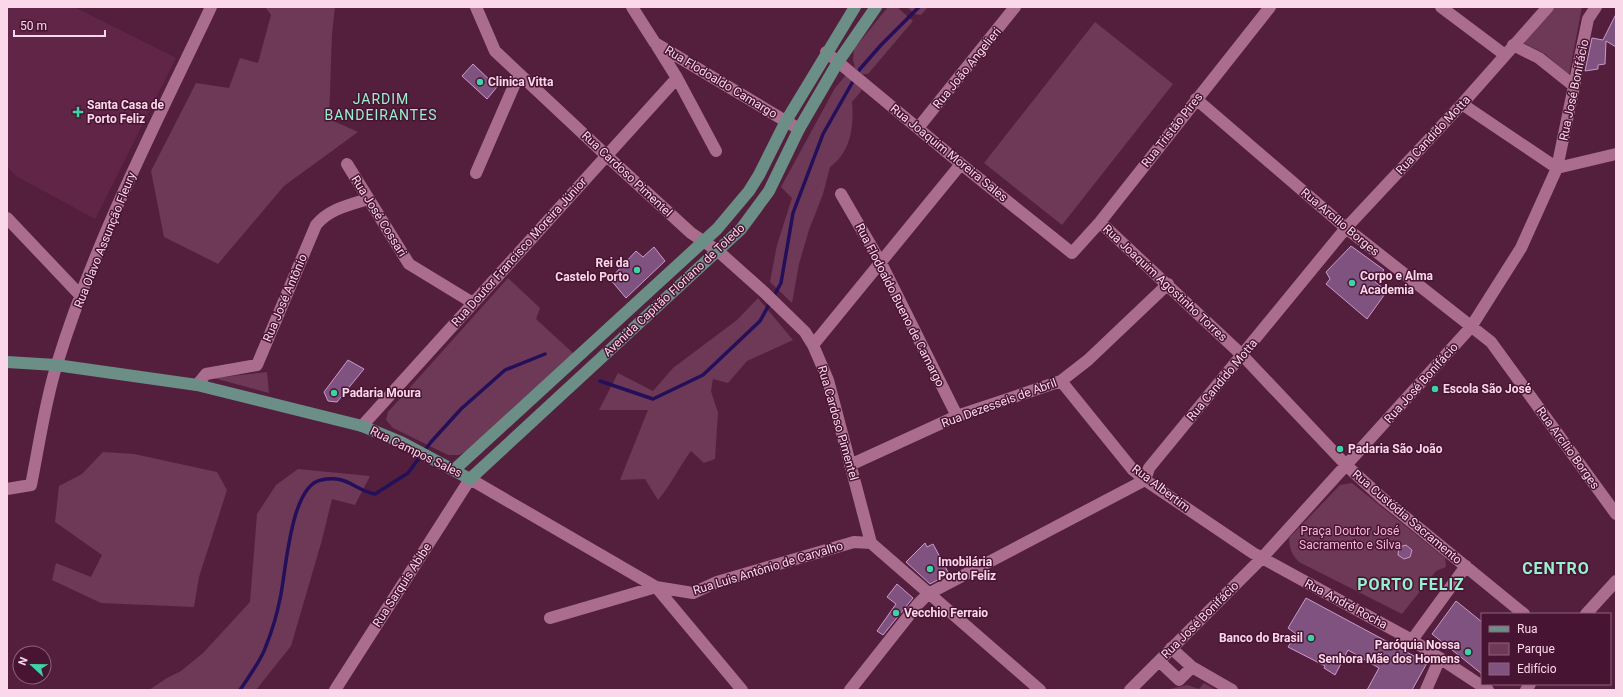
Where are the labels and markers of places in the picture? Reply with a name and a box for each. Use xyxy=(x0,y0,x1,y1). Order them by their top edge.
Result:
place label: Clinica Vitta xyxy=(488,75,554,89)
marker: Clinica Vitta xyxy=(475,77,485,87)
place label: Santa Casa de Porto Feliz xyxy=(87,98,165,126)
marker: Santa Casa de Porto Feliz xyxy=(72,106,84,118)
place label: Rei da Castelo Porto xyxy=(555,256,630,284)
marker: Rei da Castelo Porto xyxy=(632,265,642,275)
place label: Corpo e Alma Academia xyxy=(1360,269,1434,297)
marker: Corpo e Alma Academia xyxy=(1347,278,1357,288)
place label: Escola São José xyxy=(1443,382,1532,396)
marker: Escola São José xyxy=(1430,384,1440,394)
place label: Padaria Moura xyxy=(342,386,421,400)
marker: Padaria Moura xyxy=(329,388,339,398)
place label: Padaria São João xyxy=(1348,442,1443,456)
marker: Padaria São João xyxy=(1335,444,1345,454)
place label: Imobilária Porto Feliz xyxy=(938,555,996,583)
marker: Imobilária Porto Feliz xyxy=(925,564,935,574)
place label: Vecchio Ferraio xyxy=(904,606,988,620)
marker: Vecchio Ferraio xyxy=(891,608,901,618)
place label: Banco do Brasil xyxy=(1219,631,1303,645)
marker: Banco do Brasil xyxy=(1306,633,1316,643)
place label: Paróquia Nossa Senhora Mãe dos Homens xyxy=(1318,638,1461,666)
marker: Paróquia Nossa Senhora Mãe dos Homens xyxy=(1463,647,1473,657)

